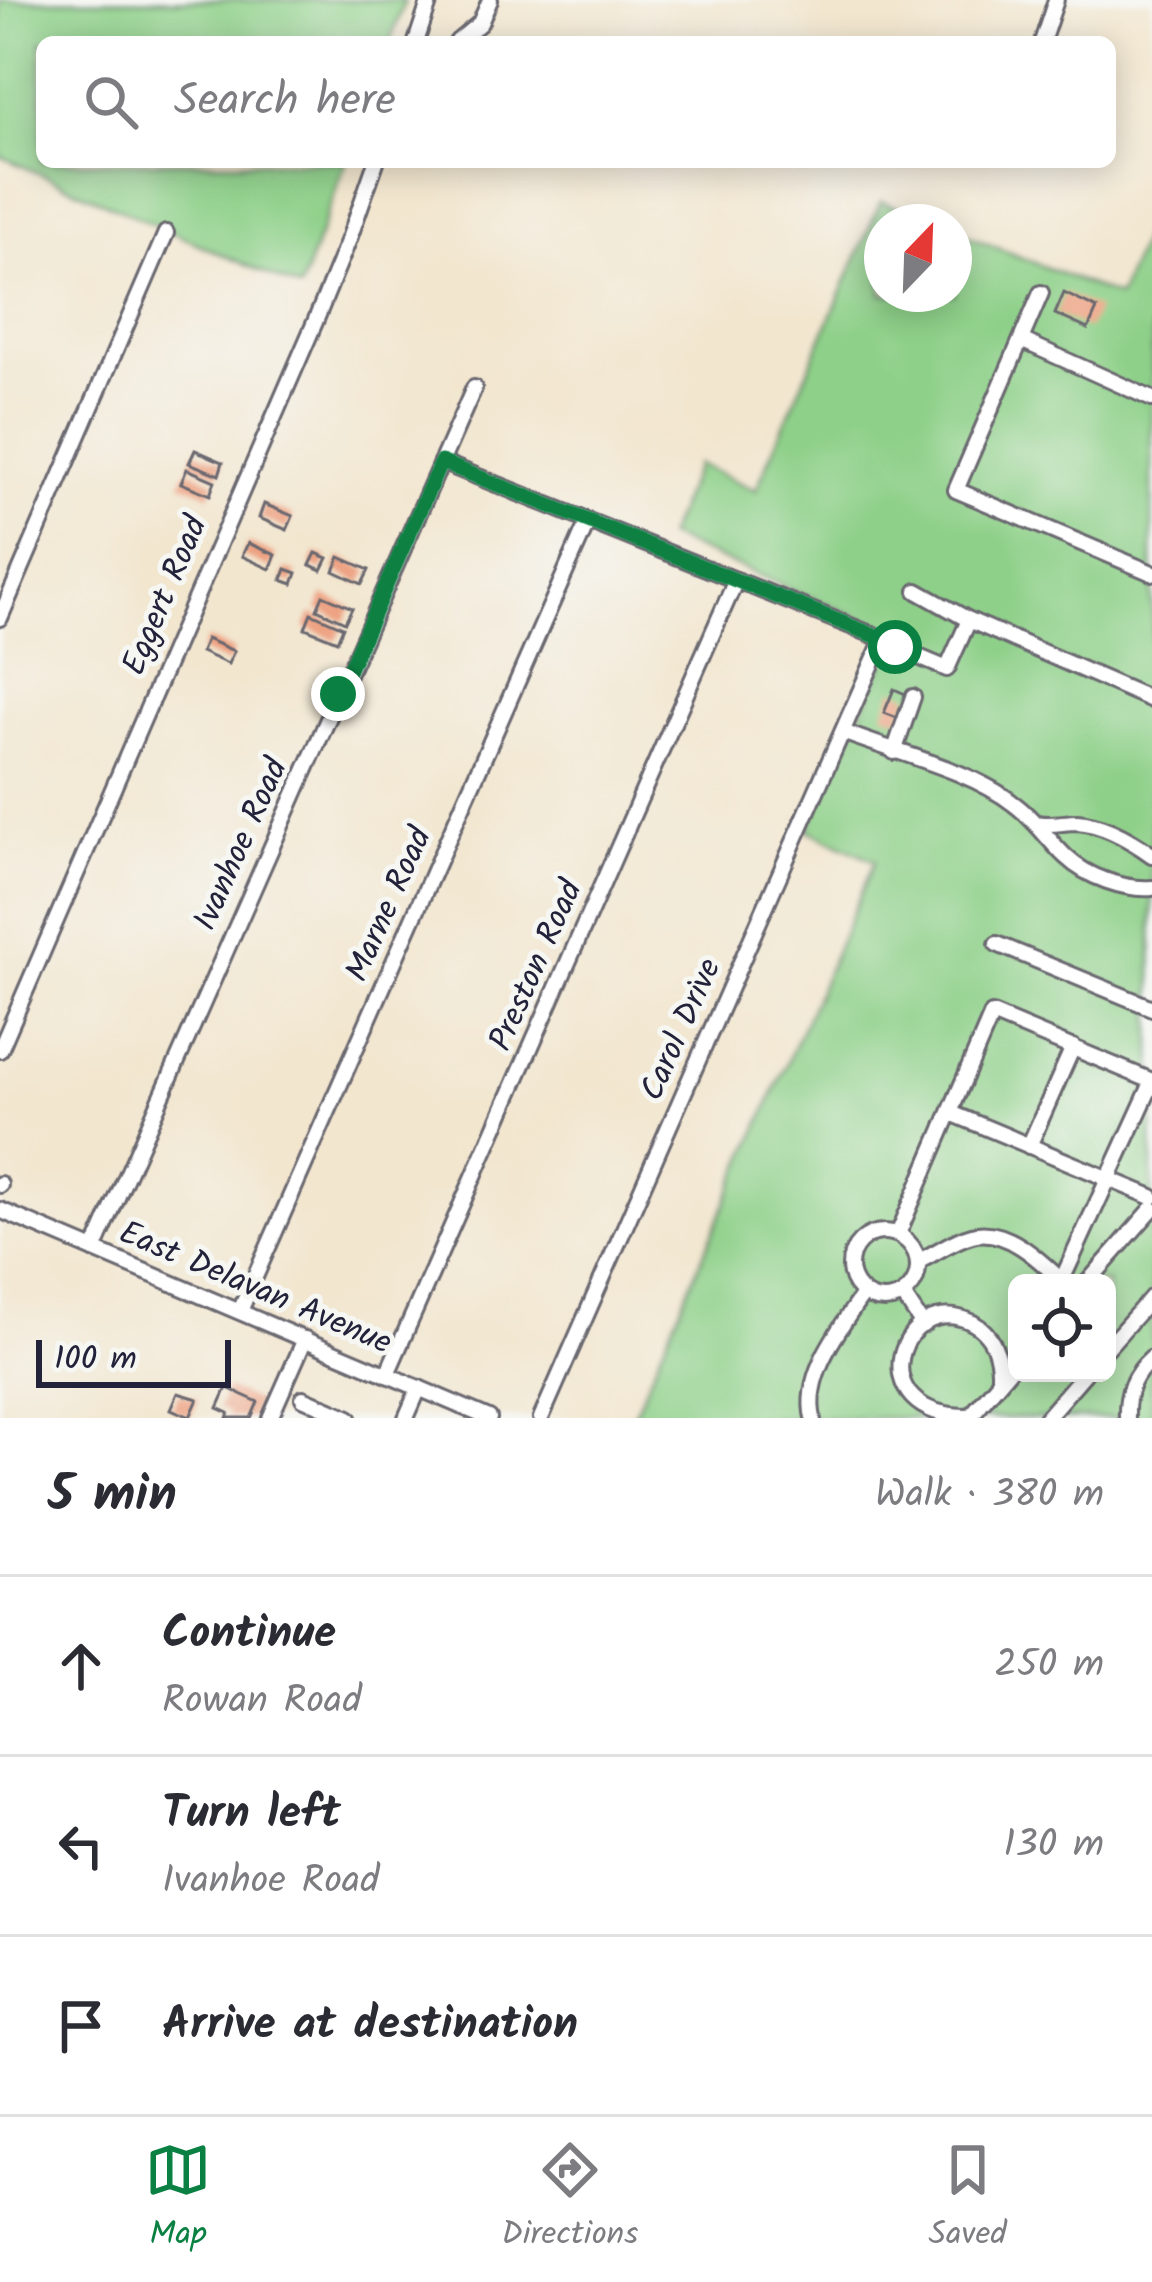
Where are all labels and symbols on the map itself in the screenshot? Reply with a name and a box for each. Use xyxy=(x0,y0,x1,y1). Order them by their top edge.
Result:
north arrow xyxy=(864,204,972,312)
street label: Eggert Road xyxy=(109,507,224,684)
route start xyxy=(868,620,922,674)
route end xyxy=(311,667,365,721)
street label: Ivanhoe Road xyxy=(180,749,304,940)
street label: Marne Road xyxy=(332,818,448,991)
street label: Preston Road xyxy=(476,870,599,1060)
street label: Carol Drive xyxy=(627,950,737,1110)
street label: East Delavan Avenue xyxy=(110,1208,400,1370)
scale bar xyxy=(36,1334,231,1387)

